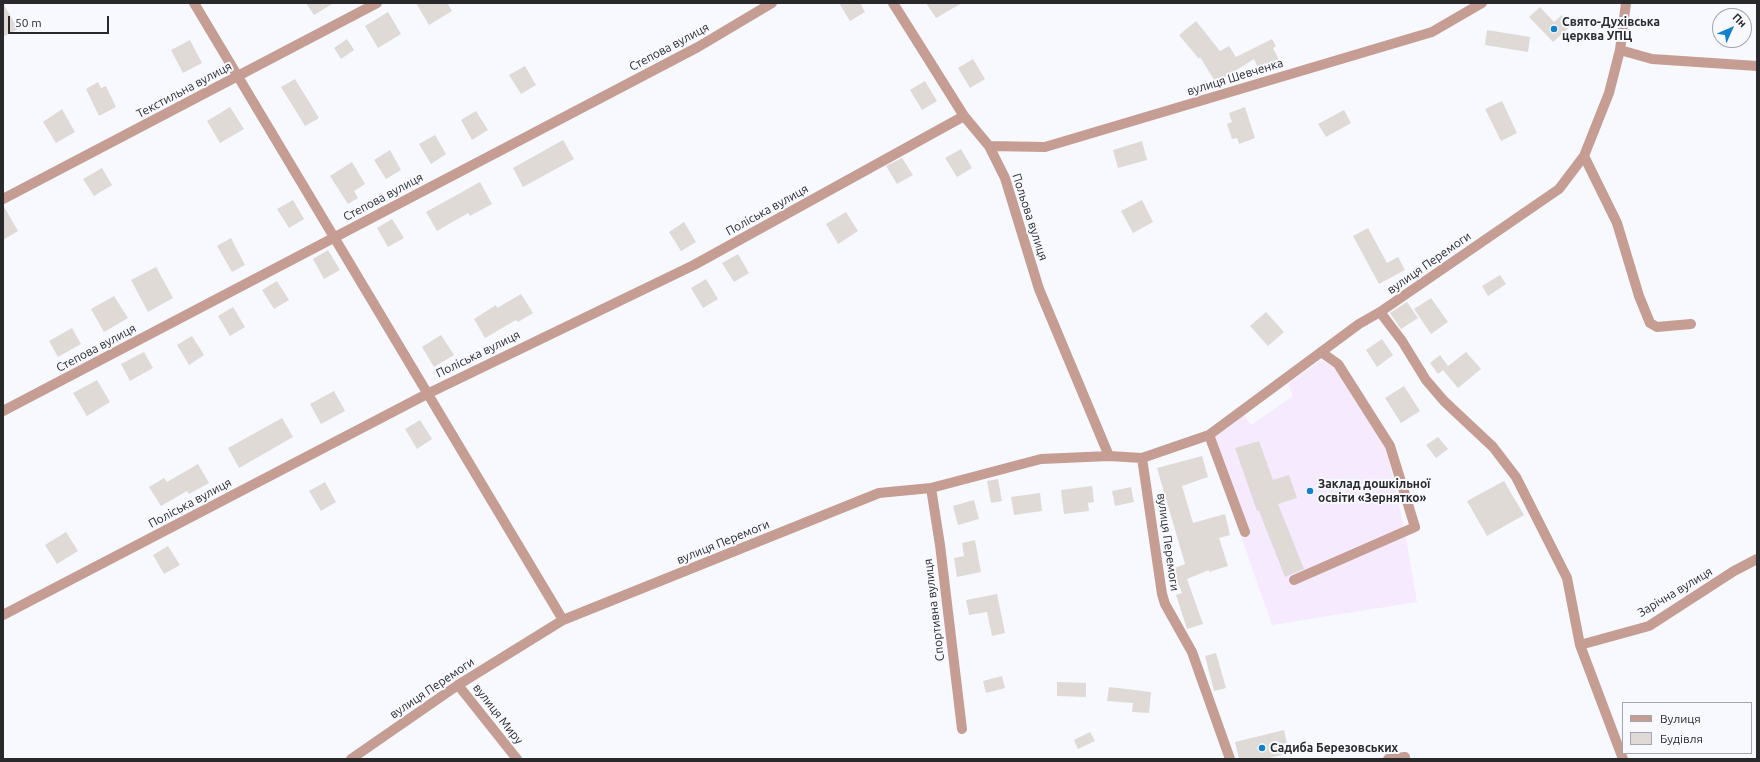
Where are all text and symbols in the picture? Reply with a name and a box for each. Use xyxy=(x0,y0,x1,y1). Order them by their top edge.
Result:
scale bar xyxy=(10,8,111,34)
north arrow xyxy=(1712,8,1752,48)
text: Пн xyxy=(1730,11,1749,30)
place label: Свято-Духівська церква УПЦ xyxy=(1562,15,1660,43)
text: 50 m xyxy=(15,16,42,29)
street label: Степова вулиця xyxy=(627,20,711,74)
marker: Свято-Духівська церква УПЦ xyxy=(1549,24,1559,34)
street label: вулиця Шевченка xyxy=(1185,56,1285,98)
street label: Текстильна вулиця xyxy=(134,59,234,121)
street label: Степова вулиця xyxy=(341,170,425,224)
street label: Польова вулиця xyxy=(1009,172,1051,262)
street label: Поліська вулиця xyxy=(723,181,811,239)
street label: вулиця Перемоги xyxy=(1384,229,1474,297)
street label: Степова вулиця xyxy=(54,321,138,375)
street label: Поліська вулиця xyxy=(434,327,522,381)
street label: Поліська вулиця xyxy=(146,475,234,531)
place label: Заклад дошкільної освіти «Зернятко» xyxy=(1318,477,1430,505)
marker: Заклад дошкільної освіти «Зернятко» xyxy=(1305,486,1315,496)
street label: вулиця Перемоги xyxy=(1154,492,1182,592)
street label: вулиця Перемоги xyxy=(675,517,771,567)
street label: Спортивна вулиця xyxy=(921,558,947,662)
street label: Зарічна вулиця xyxy=(1635,564,1715,620)
street label: вулиця Перемоги xyxy=(387,654,477,722)
street label: вулиця Миру xyxy=(470,681,526,747)
legend xyxy=(1622,702,1752,754)
text: Вулиця xyxy=(1660,712,1701,725)
text: Будівля xyxy=(1660,732,1703,745)
place label: Садиба Березовських xyxy=(1270,741,1398,755)
marker: Садиба Березовських xyxy=(1257,743,1267,753)

